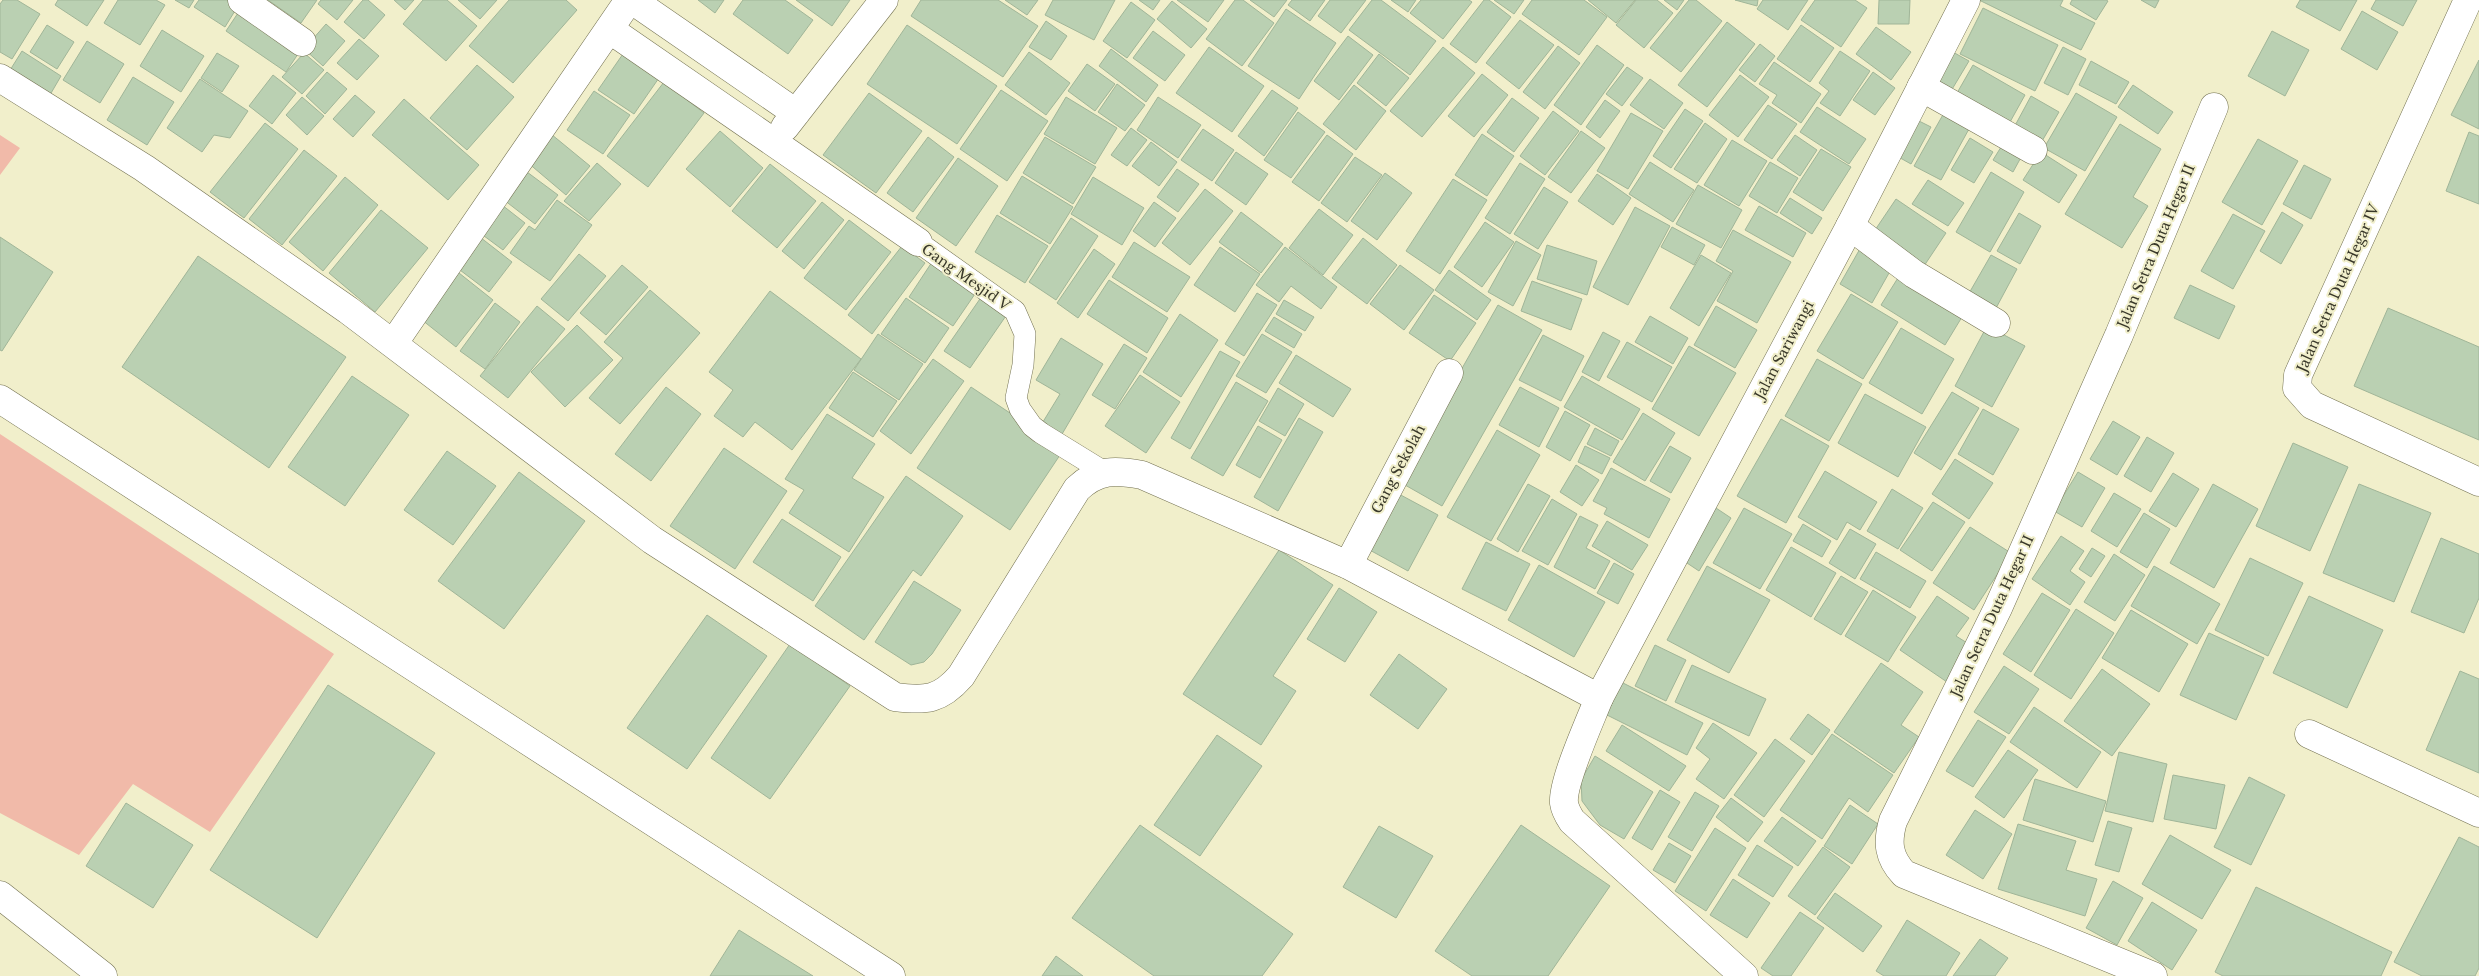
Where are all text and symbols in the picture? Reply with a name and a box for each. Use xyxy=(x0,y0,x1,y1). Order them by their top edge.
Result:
street label: Jalan Setra Duta Hegar II xyxy=(2112,161,2199,333)
street label: Jalan Setra Duta Hegar IV xyxy=(2292,200,2384,377)
street label: Gang Mesjid V xyxy=(918,240,1015,315)
street label: Jalan Sariwangi xyxy=(1749,297,1818,404)
street label: Gang Sekolah xyxy=(1367,421,1429,517)
street label: Jalan Setra Duta Hegar II xyxy=(1946,532,2038,702)

